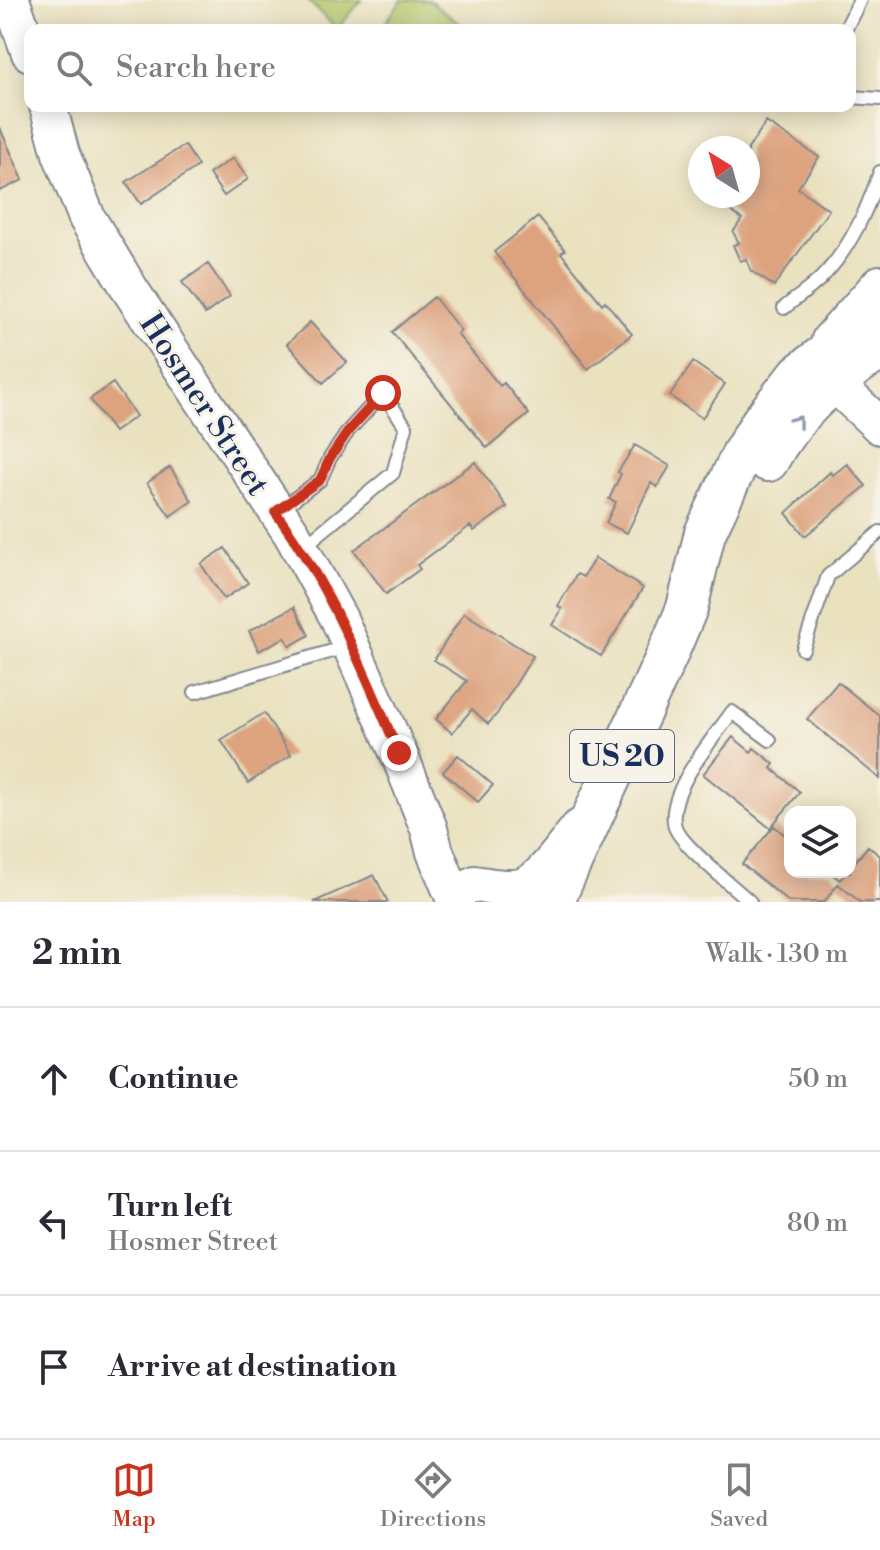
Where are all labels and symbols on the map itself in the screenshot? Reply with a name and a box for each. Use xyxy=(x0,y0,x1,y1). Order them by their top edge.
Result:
north arrow xyxy=(688,136,760,208)
street label: Hosmer Street xyxy=(130,306,278,503)
route start xyxy=(365,375,401,411)
one-way arrow xyxy=(787,415,801,430)
road number: US 20 xyxy=(570,730,674,782)
route end xyxy=(381,735,417,771)

